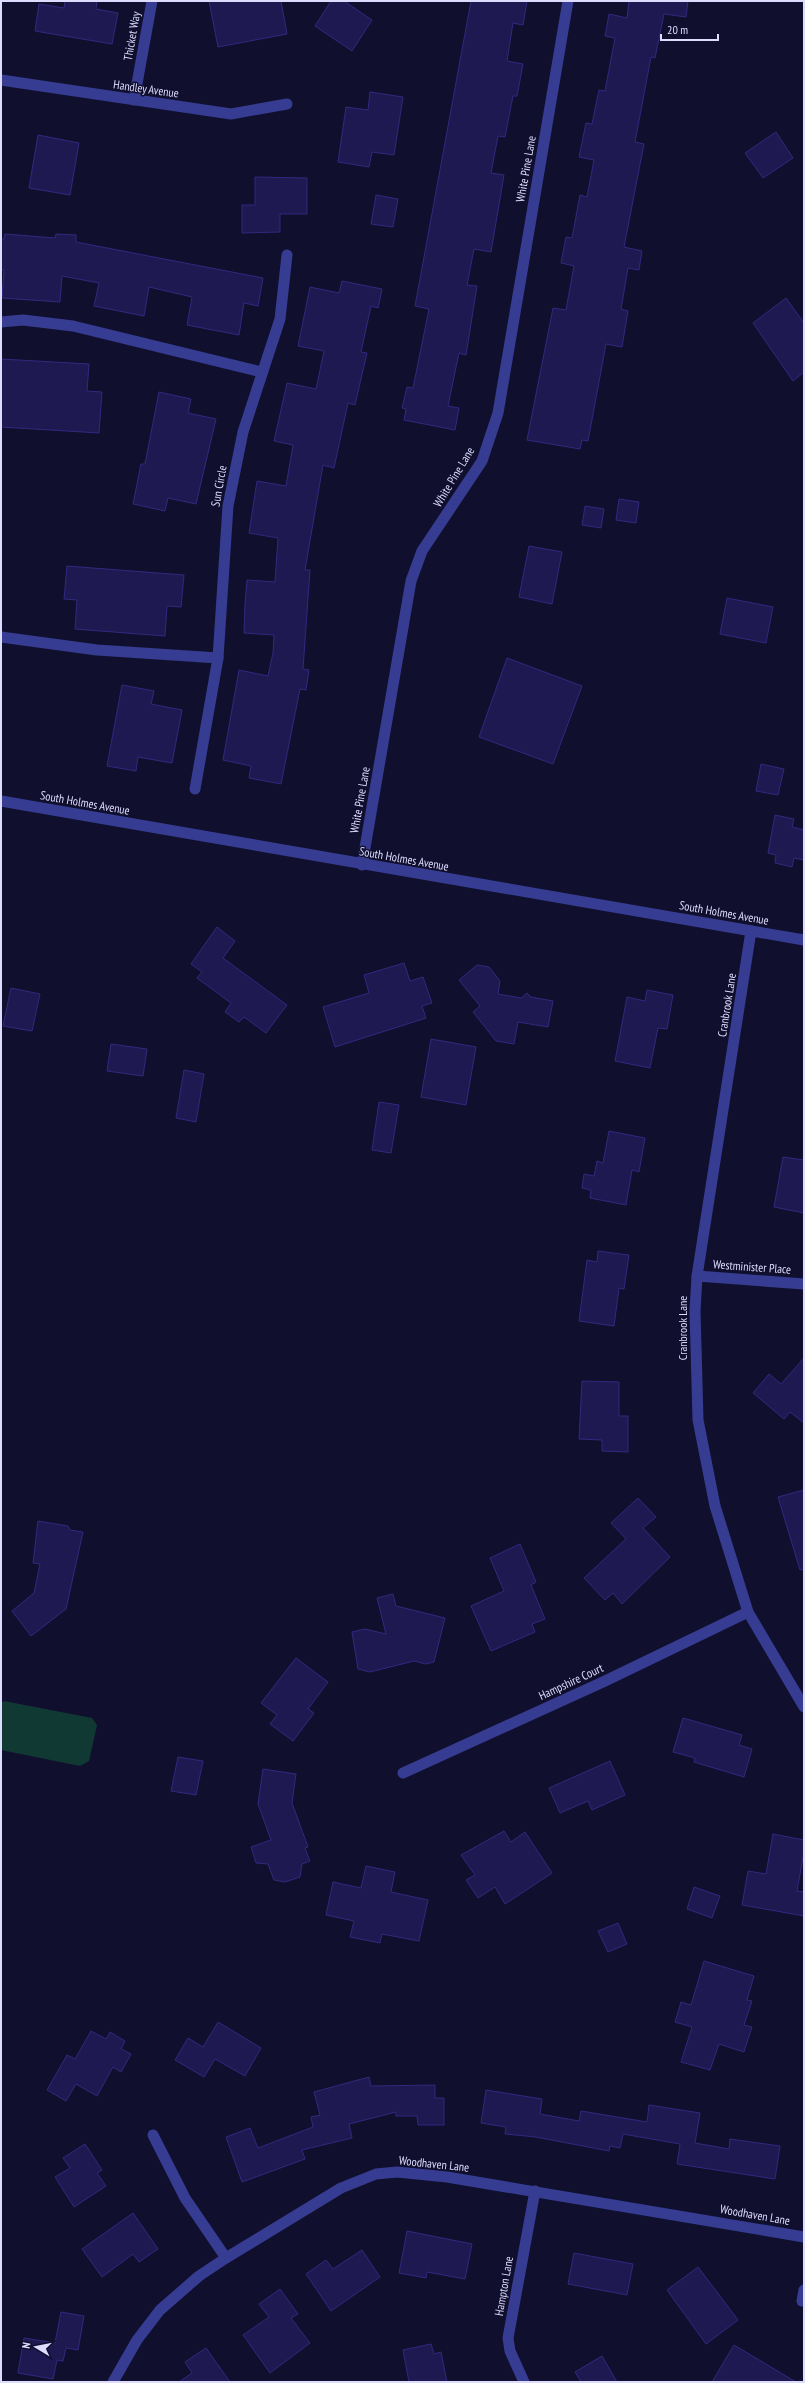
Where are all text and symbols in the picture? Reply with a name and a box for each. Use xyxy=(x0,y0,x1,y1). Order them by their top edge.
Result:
street label: Thicket Way xyxy=(120,10,143,62)
scale bar xyxy=(661,16,718,42)
text: 20 m xyxy=(667,22,688,37)
street label: Handley Avenue xyxy=(112,76,180,101)
street label: White Pine Lane xyxy=(512,134,539,203)
street label: White Pine Lane xyxy=(430,444,477,509)
street label: Sun Circle xyxy=(208,464,230,508)
street label: White Pine Lane xyxy=(346,765,373,834)
street label: South Holmes Avenue xyxy=(39,787,131,818)
street label: South Holmes Avenue xyxy=(358,843,450,874)
street label: South Holmes Avenue xyxy=(678,897,770,928)
street label: Cranbrook Lane xyxy=(714,972,739,1038)
street label: Westminister Place xyxy=(712,1256,792,1277)
street label: Cranbrook Lane xyxy=(675,1296,690,1360)
street label: Hampshire Court xyxy=(536,1660,606,1703)
street label: Woodhaven Lane xyxy=(398,2152,470,2175)
street label: Woodhaven Lane xyxy=(719,2201,791,2228)
street label: Hampton Lane xyxy=(491,2255,516,2317)
north arrow xyxy=(16,2327,56,2367)
text: N xyxy=(19,2341,34,2349)

